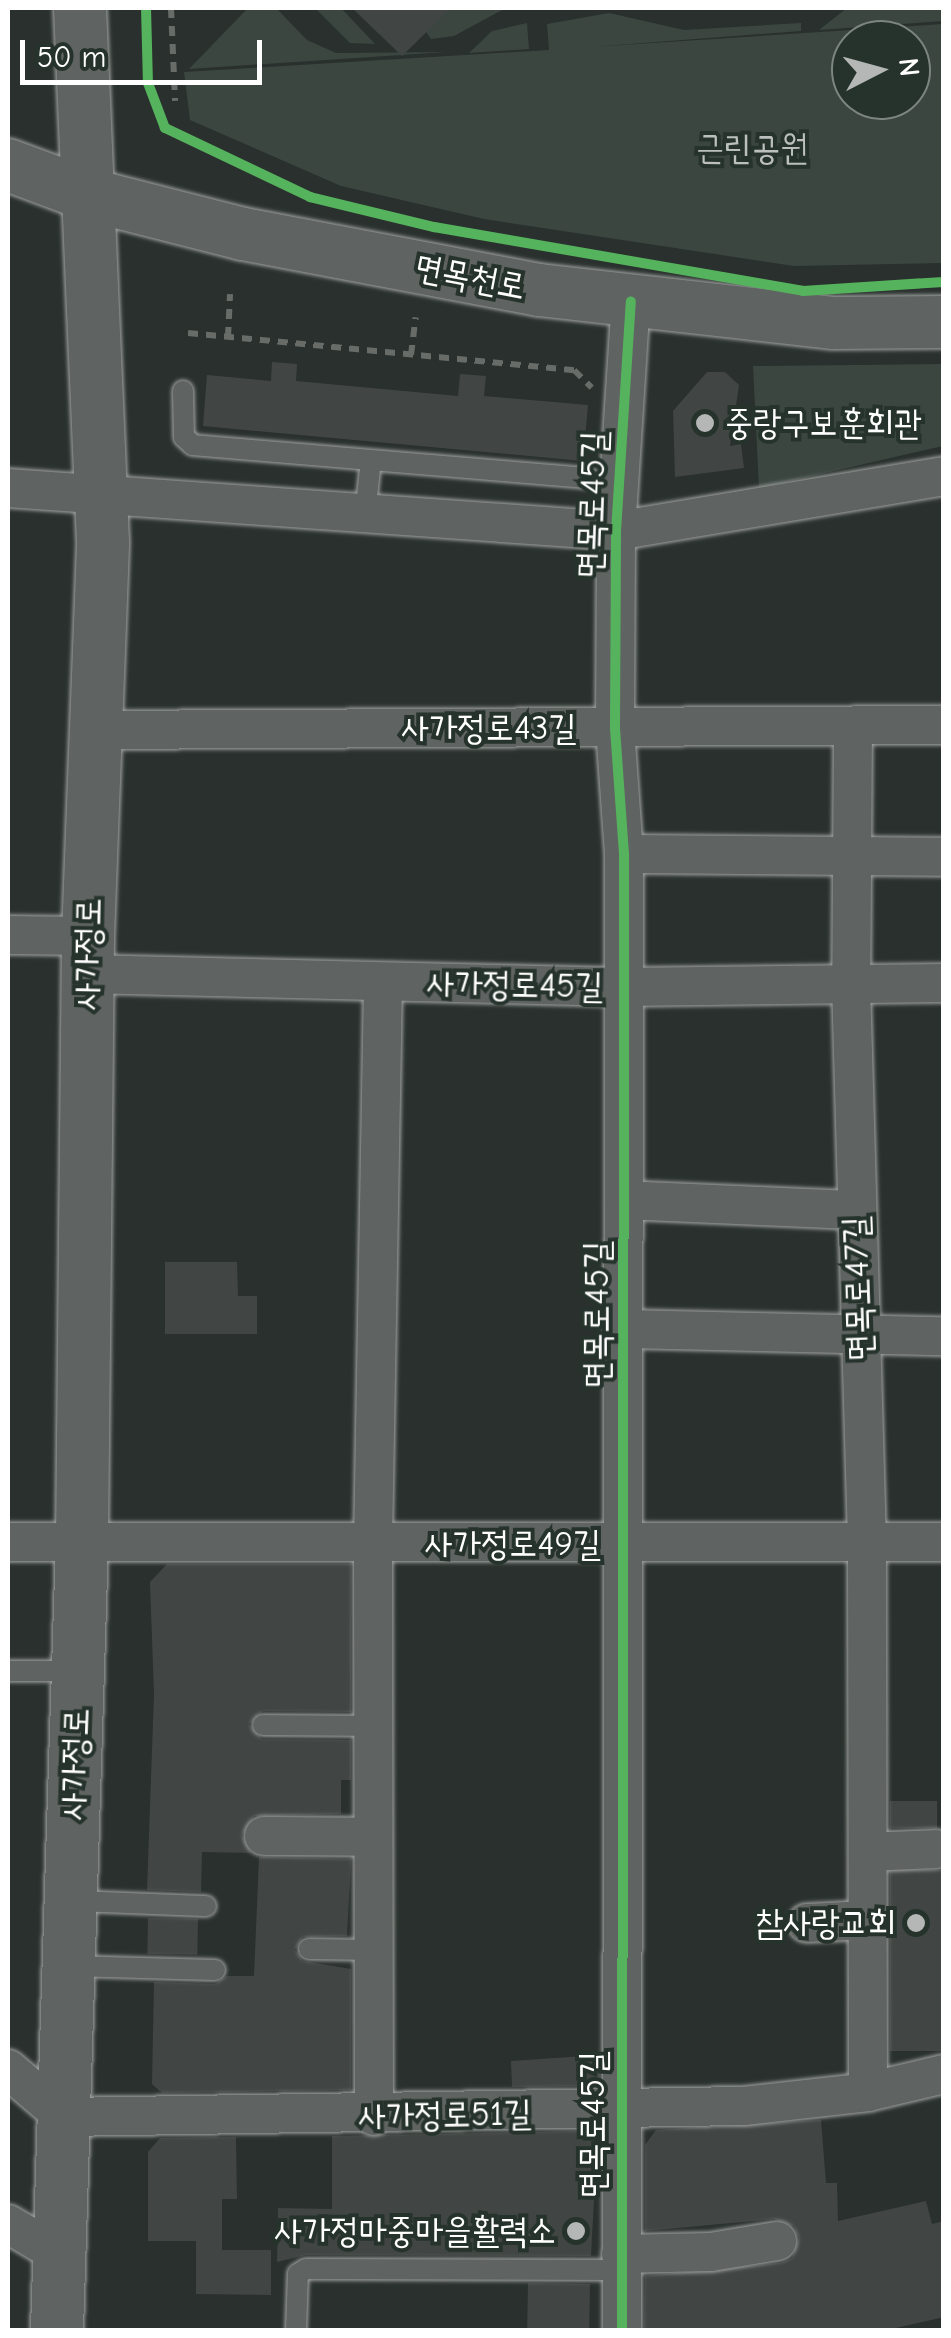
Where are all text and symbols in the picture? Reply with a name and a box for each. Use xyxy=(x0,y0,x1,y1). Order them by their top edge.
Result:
scale bar xyxy=(25,20,268,82)
north arrow xyxy=(831,20,931,120)
text: 50 m xyxy=(37,40,106,75)
text: N xyxy=(892,56,926,78)
park label: 근린공원 xyxy=(696,127,808,169)
street label: 면목천로 xyxy=(411,246,529,308)
place label: 중랑구보훈회관 xyxy=(725,402,922,444)
marker: 중랑구보훈회관 xyxy=(694,412,716,434)
street label: 면목로45길 xyxy=(568,430,616,580)
street label: 사가정로43길 xyxy=(401,707,577,749)
street label: 사가정로 xyxy=(66,897,110,1011)
street label: 사가정로45길 xyxy=(426,962,604,1008)
street label: 면목로47길 xyxy=(834,1215,882,1363)
street label: 면목로45길 xyxy=(576,1241,618,1389)
street label: 사가정로49길 xyxy=(425,1523,601,1565)
street label: 사가정로 xyxy=(52,1707,98,1821)
place label: 참사랑교회 xyxy=(755,1902,896,1944)
marker: 참사랑교회 xyxy=(905,1912,927,1934)
street label: 면목로45길 xyxy=(572,2051,614,2199)
street label: 사가정로51길 xyxy=(358,2092,532,2138)
place label: 사가정마중마을활력소 xyxy=(274,2210,556,2252)
marker: 사가정마중마을활력소 xyxy=(565,2220,587,2242)

